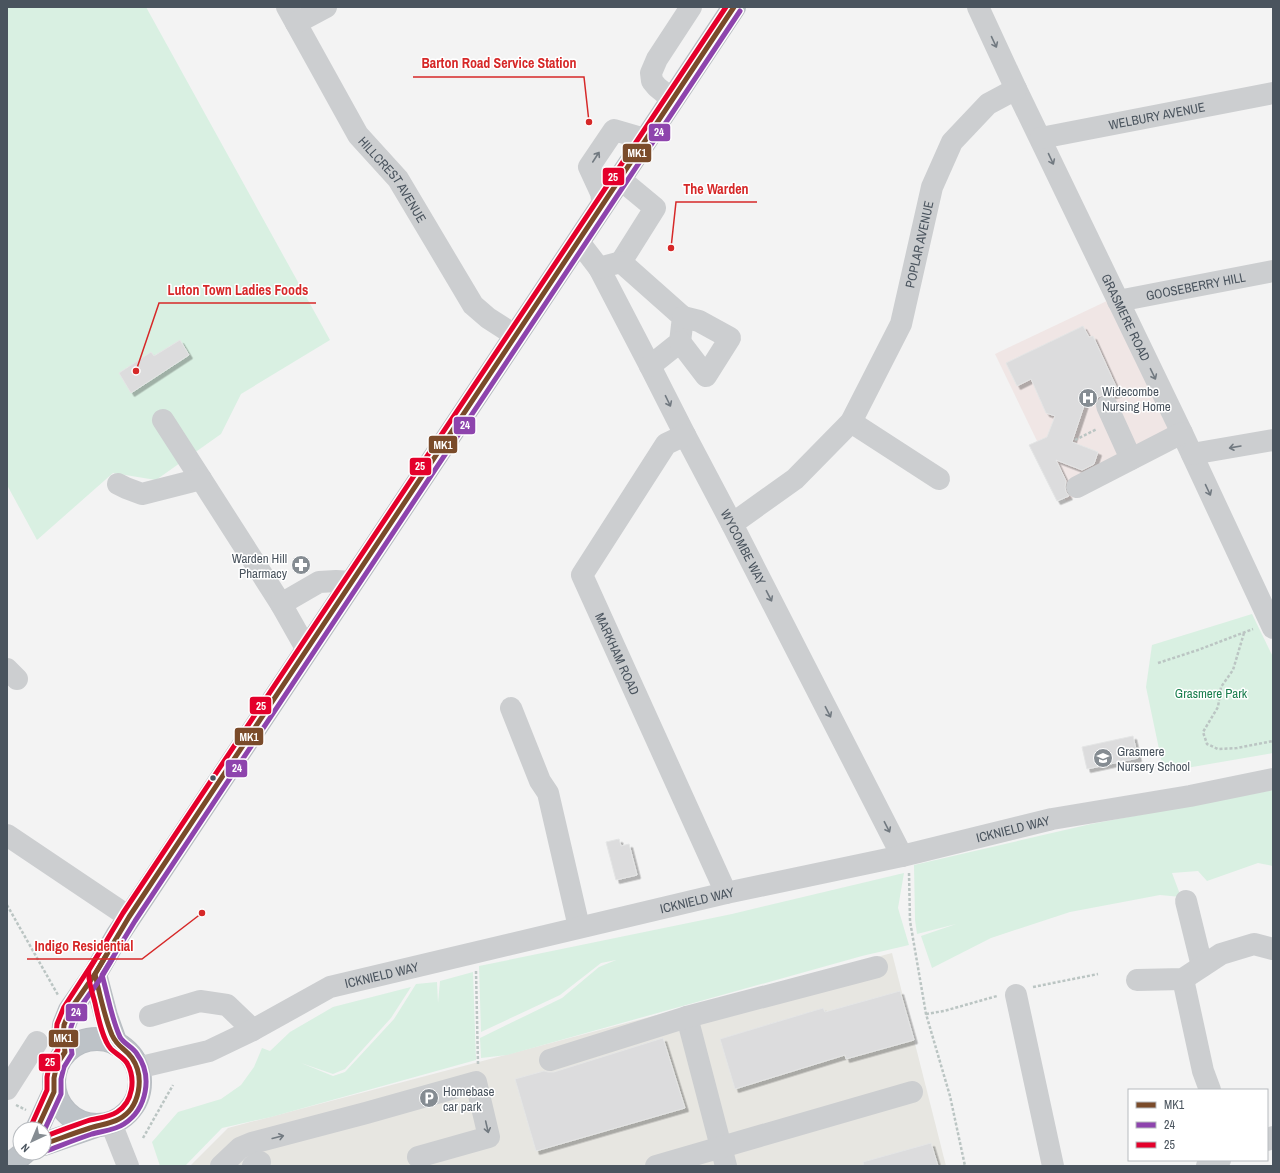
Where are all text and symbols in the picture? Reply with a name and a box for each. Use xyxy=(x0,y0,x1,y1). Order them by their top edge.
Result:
one-way arrow xyxy=(991,36,998,48)
callout: Barton Road Service Station xyxy=(413,51,584,77)
text: Barton Road Service Station xyxy=(421,54,577,72)
street label: WELBURY AVENUE xyxy=(1107,98,1207,133)
line badge: 24 xyxy=(648,123,671,142)
text: 24 xyxy=(654,125,664,139)
street label: HILLCREST AVENUE xyxy=(355,133,430,226)
line badge: MK1 xyxy=(622,143,652,163)
text: MK1 xyxy=(627,146,647,160)
one-way arrow xyxy=(592,152,600,163)
one-way arrow xyxy=(1048,153,1055,165)
line badge: 25 xyxy=(602,167,625,186)
text: 25 xyxy=(608,170,618,184)
callout: The Warden xyxy=(676,176,757,202)
text: The Warden xyxy=(683,180,749,198)
street label: POPLAR AVENUE xyxy=(901,199,937,290)
street label: GOOSEBERRY HILL xyxy=(1144,268,1247,304)
street label: GRASMERE ROAD xyxy=(1098,271,1155,364)
callout: Luton Town Ladies Foods xyxy=(159,277,316,303)
text: Luton Town Ladies Foods xyxy=(168,281,308,299)
one-way arrow xyxy=(1150,368,1157,380)
place label: Widecombe Nursing Home xyxy=(1102,383,1171,415)
hospital icon: Widecombe Nursing Home xyxy=(1077,387,1099,409)
one-way arrow xyxy=(664,395,672,407)
line badge: 24 xyxy=(453,416,476,435)
text: 24 xyxy=(460,418,470,432)
line badge: MK1 xyxy=(428,435,458,454)
text: MK1 xyxy=(433,438,453,452)
one-way arrow xyxy=(1229,443,1242,451)
line badge: 25 xyxy=(409,457,432,476)
text: 25 xyxy=(415,459,425,473)
one-way arrow xyxy=(1205,483,1213,495)
street label: WYCOMBE WAY xyxy=(717,506,770,587)
place label: Warden Hill Pharmacy xyxy=(232,550,288,582)
pharmacy icon: Warden Hill Pharmacy xyxy=(290,554,312,576)
one-way arrow xyxy=(766,590,773,602)
street label: MARKHAM ROAD xyxy=(592,610,644,698)
park label: Grasmere Park xyxy=(1175,685,1248,702)
line badge: 25 xyxy=(249,696,272,715)
text: 25 xyxy=(256,699,266,713)
one-way arrow xyxy=(825,705,832,717)
line badge: MK1 xyxy=(234,727,264,746)
text: MK1 xyxy=(239,730,259,744)
place label: Grasmere Nursery School xyxy=(1117,743,1190,775)
school or university icon: Grasmere Nursery School xyxy=(1092,747,1114,769)
line badge: 24 xyxy=(225,759,248,778)
text: 24 xyxy=(232,761,242,775)
unlabelled marker xyxy=(208,773,218,783)
street label: ICKNIELD WAY xyxy=(974,811,1052,846)
one-way arrow xyxy=(884,821,891,833)
street label: ICKNIELD WAY xyxy=(658,883,735,917)
callout: Indigo Residential xyxy=(27,933,142,959)
text: Indigo Residential xyxy=(35,937,133,955)
street label: ICKNIELD WAY xyxy=(343,958,420,992)
line badge: 24 xyxy=(65,1003,88,1022)
text: 24 xyxy=(71,1005,81,1019)
line badge: MK1 xyxy=(48,1029,79,1048)
text: MK1 xyxy=(53,1031,73,1045)
line badge: 25 xyxy=(38,1053,61,1072)
text: 25 xyxy=(45,1055,55,1069)
place label: Homebase car park xyxy=(443,1083,495,1115)
parking icon: Homebase car park xyxy=(418,1087,440,1109)
legend xyxy=(1128,1089,1268,1161)
text: MK1 xyxy=(1164,1097,1185,1113)
text: 24 xyxy=(1164,1117,1175,1133)
north arrow xyxy=(12,1121,52,1161)
one-way arrow xyxy=(483,1121,491,1134)
one-way arrow xyxy=(271,1133,284,1140)
text: 25 xyxy=(1164,1137,1175,1153)
text: N xyxy=(18,1141,32,1155)

